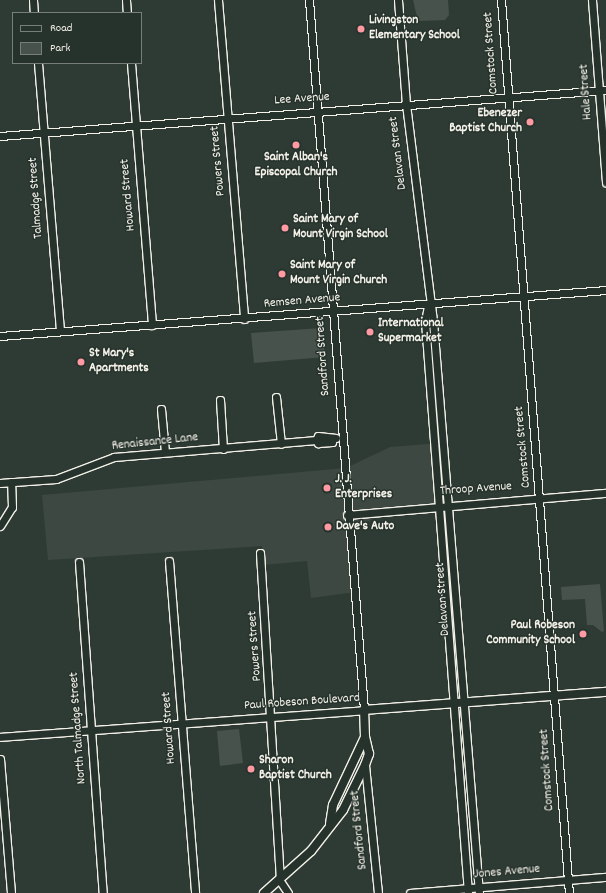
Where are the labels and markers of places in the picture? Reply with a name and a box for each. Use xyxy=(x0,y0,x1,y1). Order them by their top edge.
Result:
place label: Livingston Elementary School xyxy=(369,14,460,45)
marker: Livingston Elementary School xyxy=(356,24,366,34)
place label: Ebenezer Baptist Church xyxy=(449,107,522,138)
marker: Ebenezer Baptist Church xyxy=(525,117,535,127)
marker: Saint Alban's Episcopal Church xyxy=(291,140,301,150)
place label: Saint Alban's Episcopal Church xyxy=(255,151,337,182)
place label: Saint Mary of Mount Virgin School xyxy=(293,213,388,244)
marker: Saint Mary of Mount Virgin School xyxy=(280,223,290,233)
place label: Saint Mary of Mount Virgin Church xyxy=(290,259,387,290)
marker: Saint Mary of Mount Virgin Church xyxy=(277,269,287,279)
place label: International Supermarket xyxy=(378,317,444,348)
marker: International Supermarket xyxy=(365,327,375,337)
place label: St Mary's Apartments xyxy=(89,347,149,378)
marker: St Mary's Apartments xyxy=(76,357,86,367)
place label: J. J. Enterprises xyxy=(335,473,392,504)
marker: J. J. Enterprises xyxy=(322,483,332,493)
place label: Dave's Auto xyxy=(336,519,394,535)
marker: Dave's Auto xyxy=(323,522,333,532)
place label: Paul Robeson Community School xyxy=(486,619,575,650)
marker: Paul Robeson Community School xyxy=(578,629,588,639)
place label: Sharon Baptist Church xyxy=(259,754,332,785)
marker: Sharon Baptist Church xyxy=(246,764,256,774)

